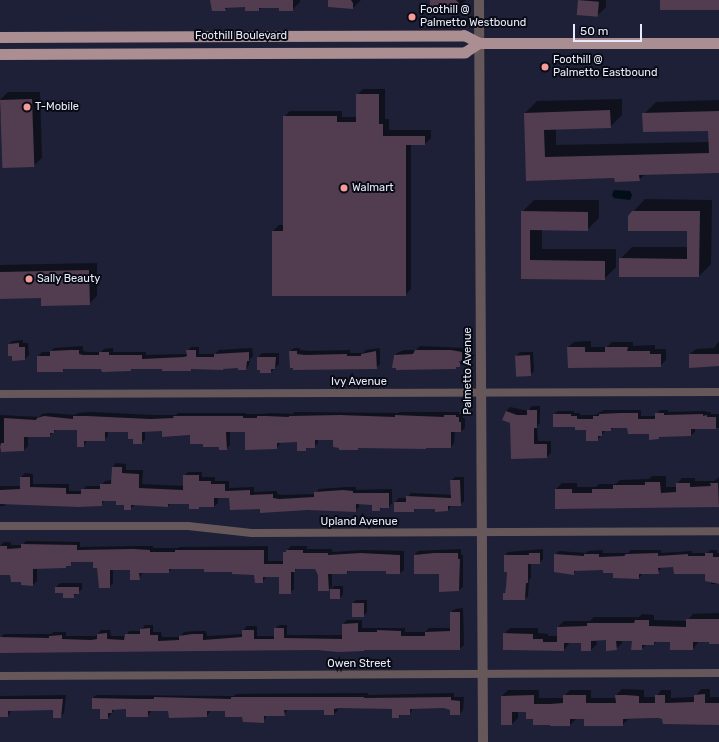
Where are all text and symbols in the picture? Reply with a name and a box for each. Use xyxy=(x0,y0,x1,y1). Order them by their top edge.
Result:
place label: Foothill @ Palmetto Westbound xyxy=(420,4,527,30)
marker: Foothill @ Palmetto Westbound xyxy=(407,12,417,22)
scale bar xyxy=(575,16,644,42)
text: 50 m xyxy=(580,24,608,38)
street label: Foothill Boulevard xyxy=(195,29,287,43)
place label: Foothill @ Palmetto Eastbound xyxy=(553,54,658,80)
marker: Foothill @ Palmetto Eastbound xyxy=(540,62,550,72)
place label: T-Mobile xyxy=(35,100,79,114)
marker: T-Mobile xyxy=(22,102,32,112)
place label: Walmart xyxy=(352,181,394,195)
marker: Walmart xyxy=(339,183,349,193)
place label: Sally Beauty xyxy=(37,272,101,286)
marker: Sally Beauty xyxy=(24,274,34,284)
street label: Palmetto Avenue xyxy=(461,327,475,415)
street label: Ivy Avenue xyxy=(331,375,387,389)
street label: Upland Avenue xyxy=(320,515,398,529)
street label: Owen Street xyxy=(327,657,391,671)

